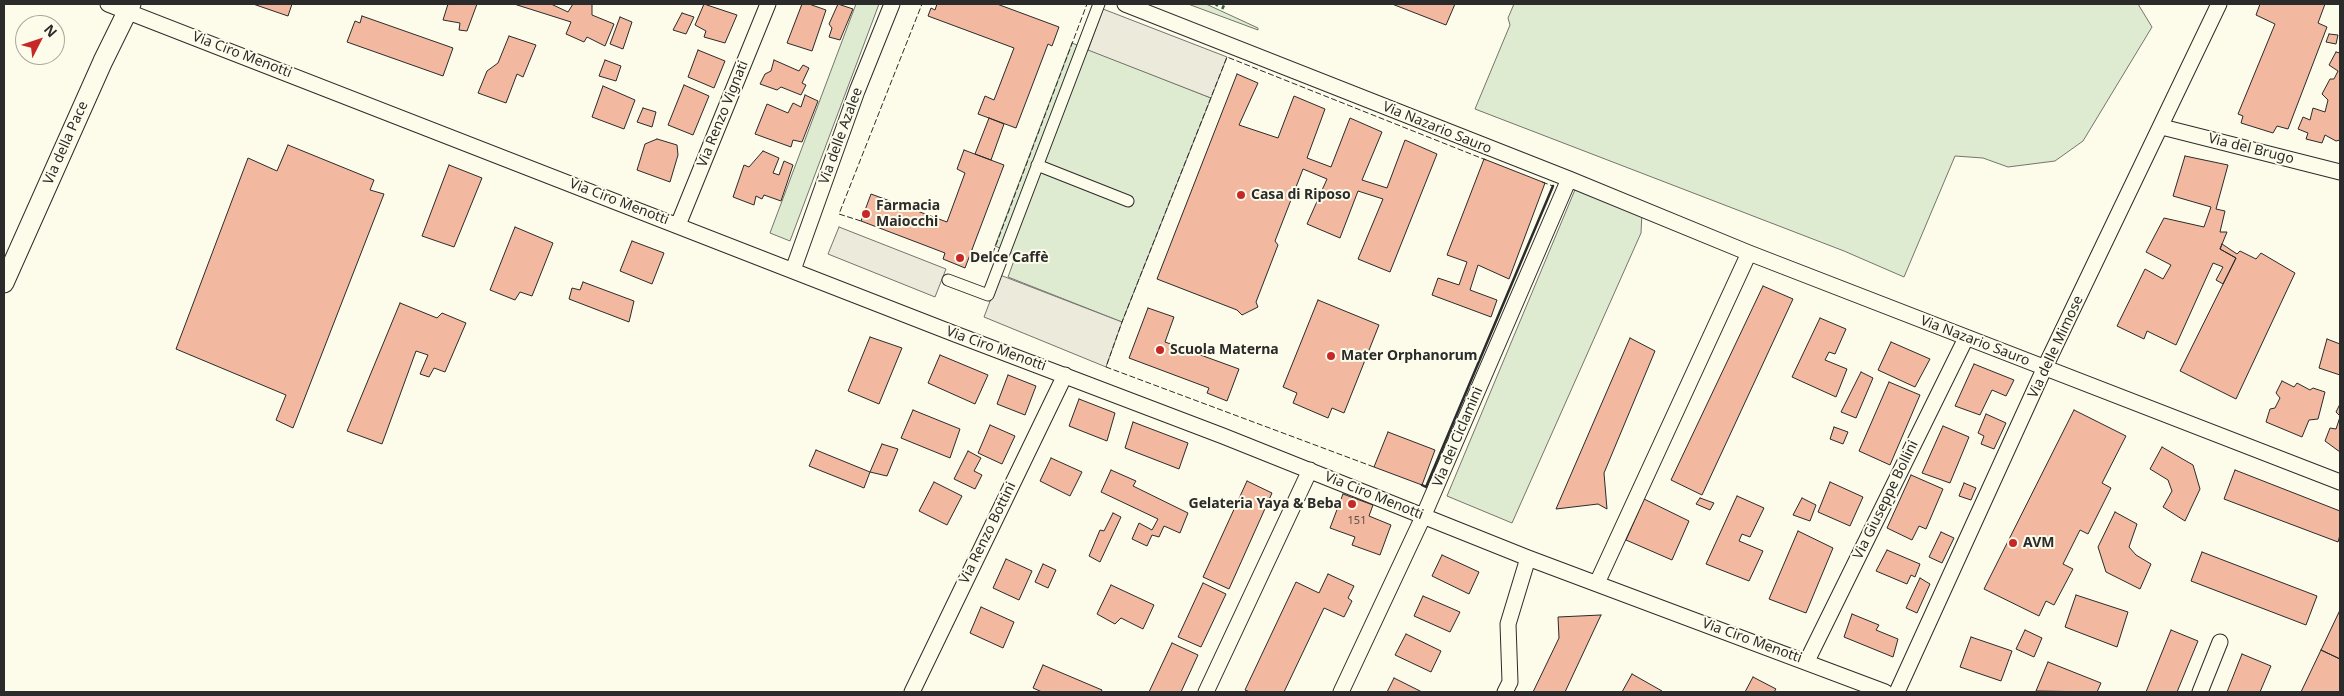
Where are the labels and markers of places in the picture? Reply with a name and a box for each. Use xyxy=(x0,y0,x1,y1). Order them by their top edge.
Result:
place label: Casa di Riposo xyxy=(1251,187,1351,203)
marker: Casa di Riposo xyxy=(1235,189,1247,201)
place label: Farmacia Maiocchi xyxy=(876,198,940,230)
marker: Farmacia Maiocchi xyxy=(860,208,872,220)
place label: Delce Caffè xyxy=(970,250,1049,266)
marker: Delce Caffè xyxy=(954,252,966,264)
place label: Scuola Materna xyxy=(1170,342,1279,358)
marker: Scuola Materna xyxy=(1154,344,1166,356)
place label: Mater Orphanorum xyxy=(1341,348,1477,364)
marker: Mater Orphanorum xyxy=(1325,350,1337,362)
place label: Gelateria Yaya & Beba xyxy=(1189,496,1342,512)
marker: Gelateria Yaya & Beba xyxy=(1346,498,1358,510)
place label: AVM xyxy=(2023,535,2054,551)
marker: AVM xyxy=(2007,537,2019,549)

